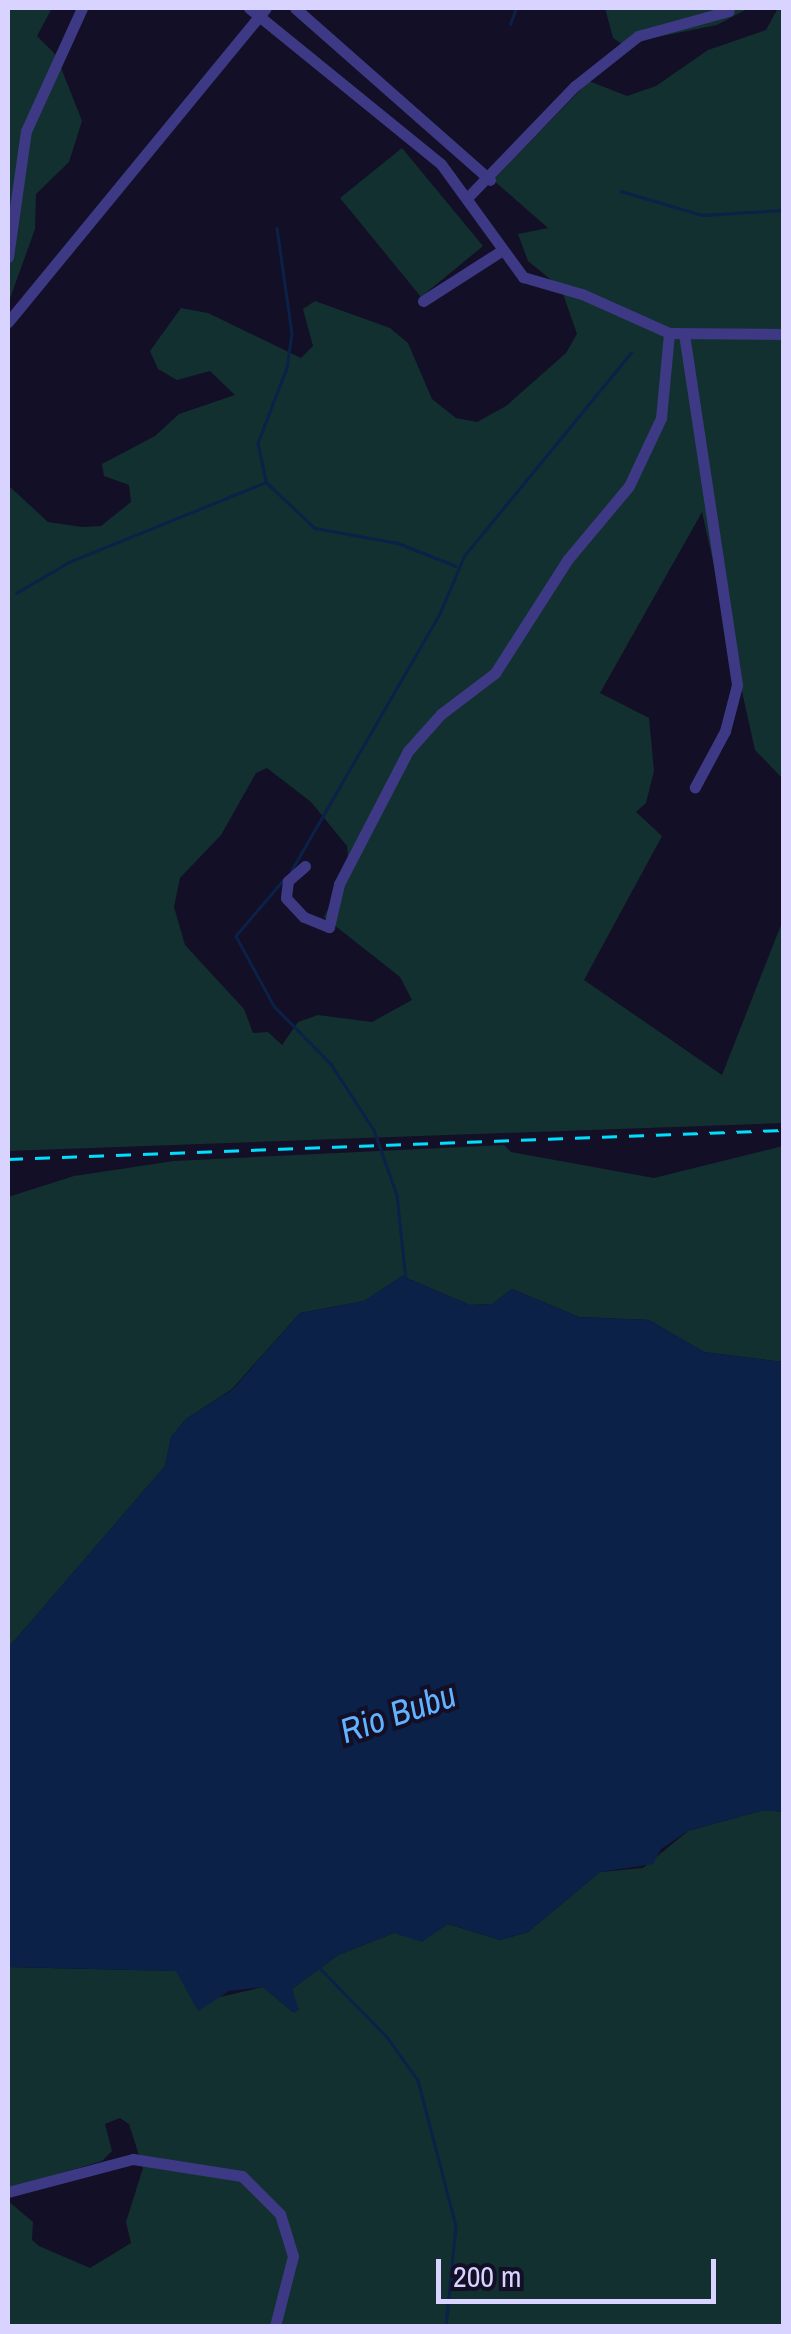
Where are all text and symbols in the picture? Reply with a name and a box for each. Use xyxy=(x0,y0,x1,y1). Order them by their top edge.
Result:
water label: Rio Bubu xyxy=(335,1674,461,1752)
scale bar xyxy=(441,2239,721,2301)
text: 200 m xyxy=(453,2256,521,2296)

